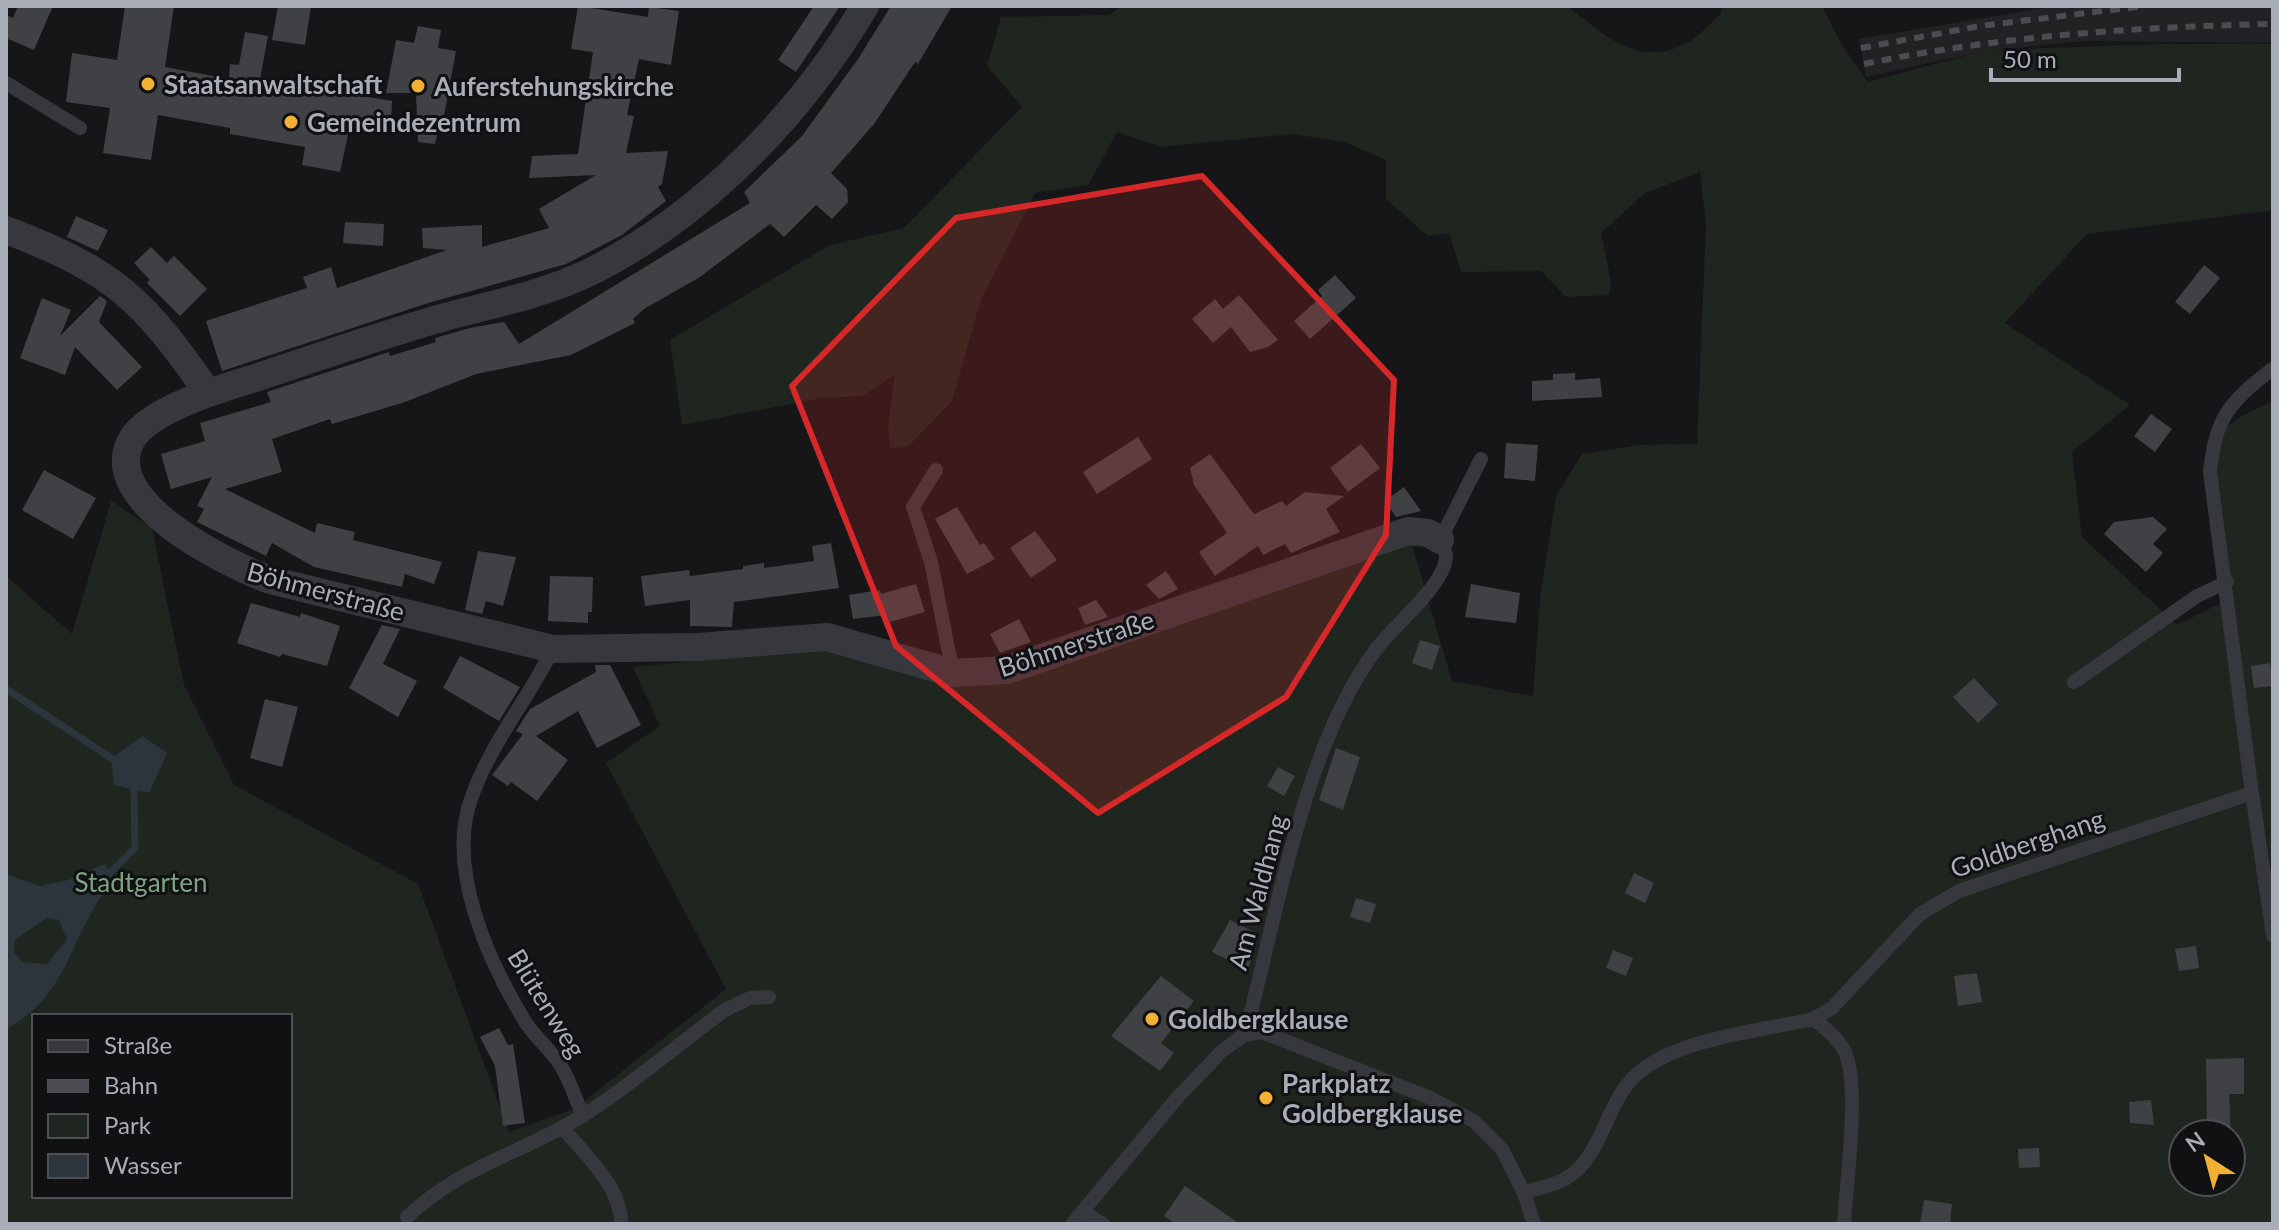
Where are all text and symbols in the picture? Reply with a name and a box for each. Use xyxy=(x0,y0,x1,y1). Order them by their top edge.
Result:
scale bar xyxy=(1991,32,2179,82)
text: 50 m xyxy=(2003,44,2057,73)
place label: Staatsanwaltschaft xyxy=(164,68,383,100)
place label: Auferstehungskirche xyxy=(433,70,674,102)
marker: Staatsanwaltschaft xyxy=(139,75,157,93)
marker: Auferstehungskirche xyxy=(409,77,427,95)
place label: Gemeindezentrum xyxy=(307,106,521,138)
marker: Gemeindezentrum xyxy=(282,113,300,131)
street label: Böhmerstraße xyxy=(244,555,408,627)
street label: Böhmerstraße xyxy=(994,603,1158,683)
street label: Goldberghang xyxy=(1946,802,2108,884)
street label: Am Waldhang xyxy=(1221,811,1293,973)
park label: Stadtgarten xyxy=(74,866,208,898)
street label: Blütenweg xyxy=(501,943,593,1063)
place label: Goldbergklause xyxy=(1168,1003,1348,1035)
marker: Goldbergklause xyxy=(1143,1010,1161,1028)
legend xyxy=(32,1014,292,1198)
text: Straße xyxy=(104,1030,172,1059)
place label: Parkplatz Goldbergklause xyxy=(1282,1067,1462,1129)
text: Bahn xyxy=(104,1070,158,1099)
marker: Parkplatz Goldbergklause xyxy=(1257,1089,1275,1107)
text: Park xyxy=(104,1110,152,1139)
north arrow xyxy=(2167,1118,2247,1198)
text: N xyxy=(2180,1126,2210,1157)
text: Wasser xyxy=(104,1150,182,1179)

